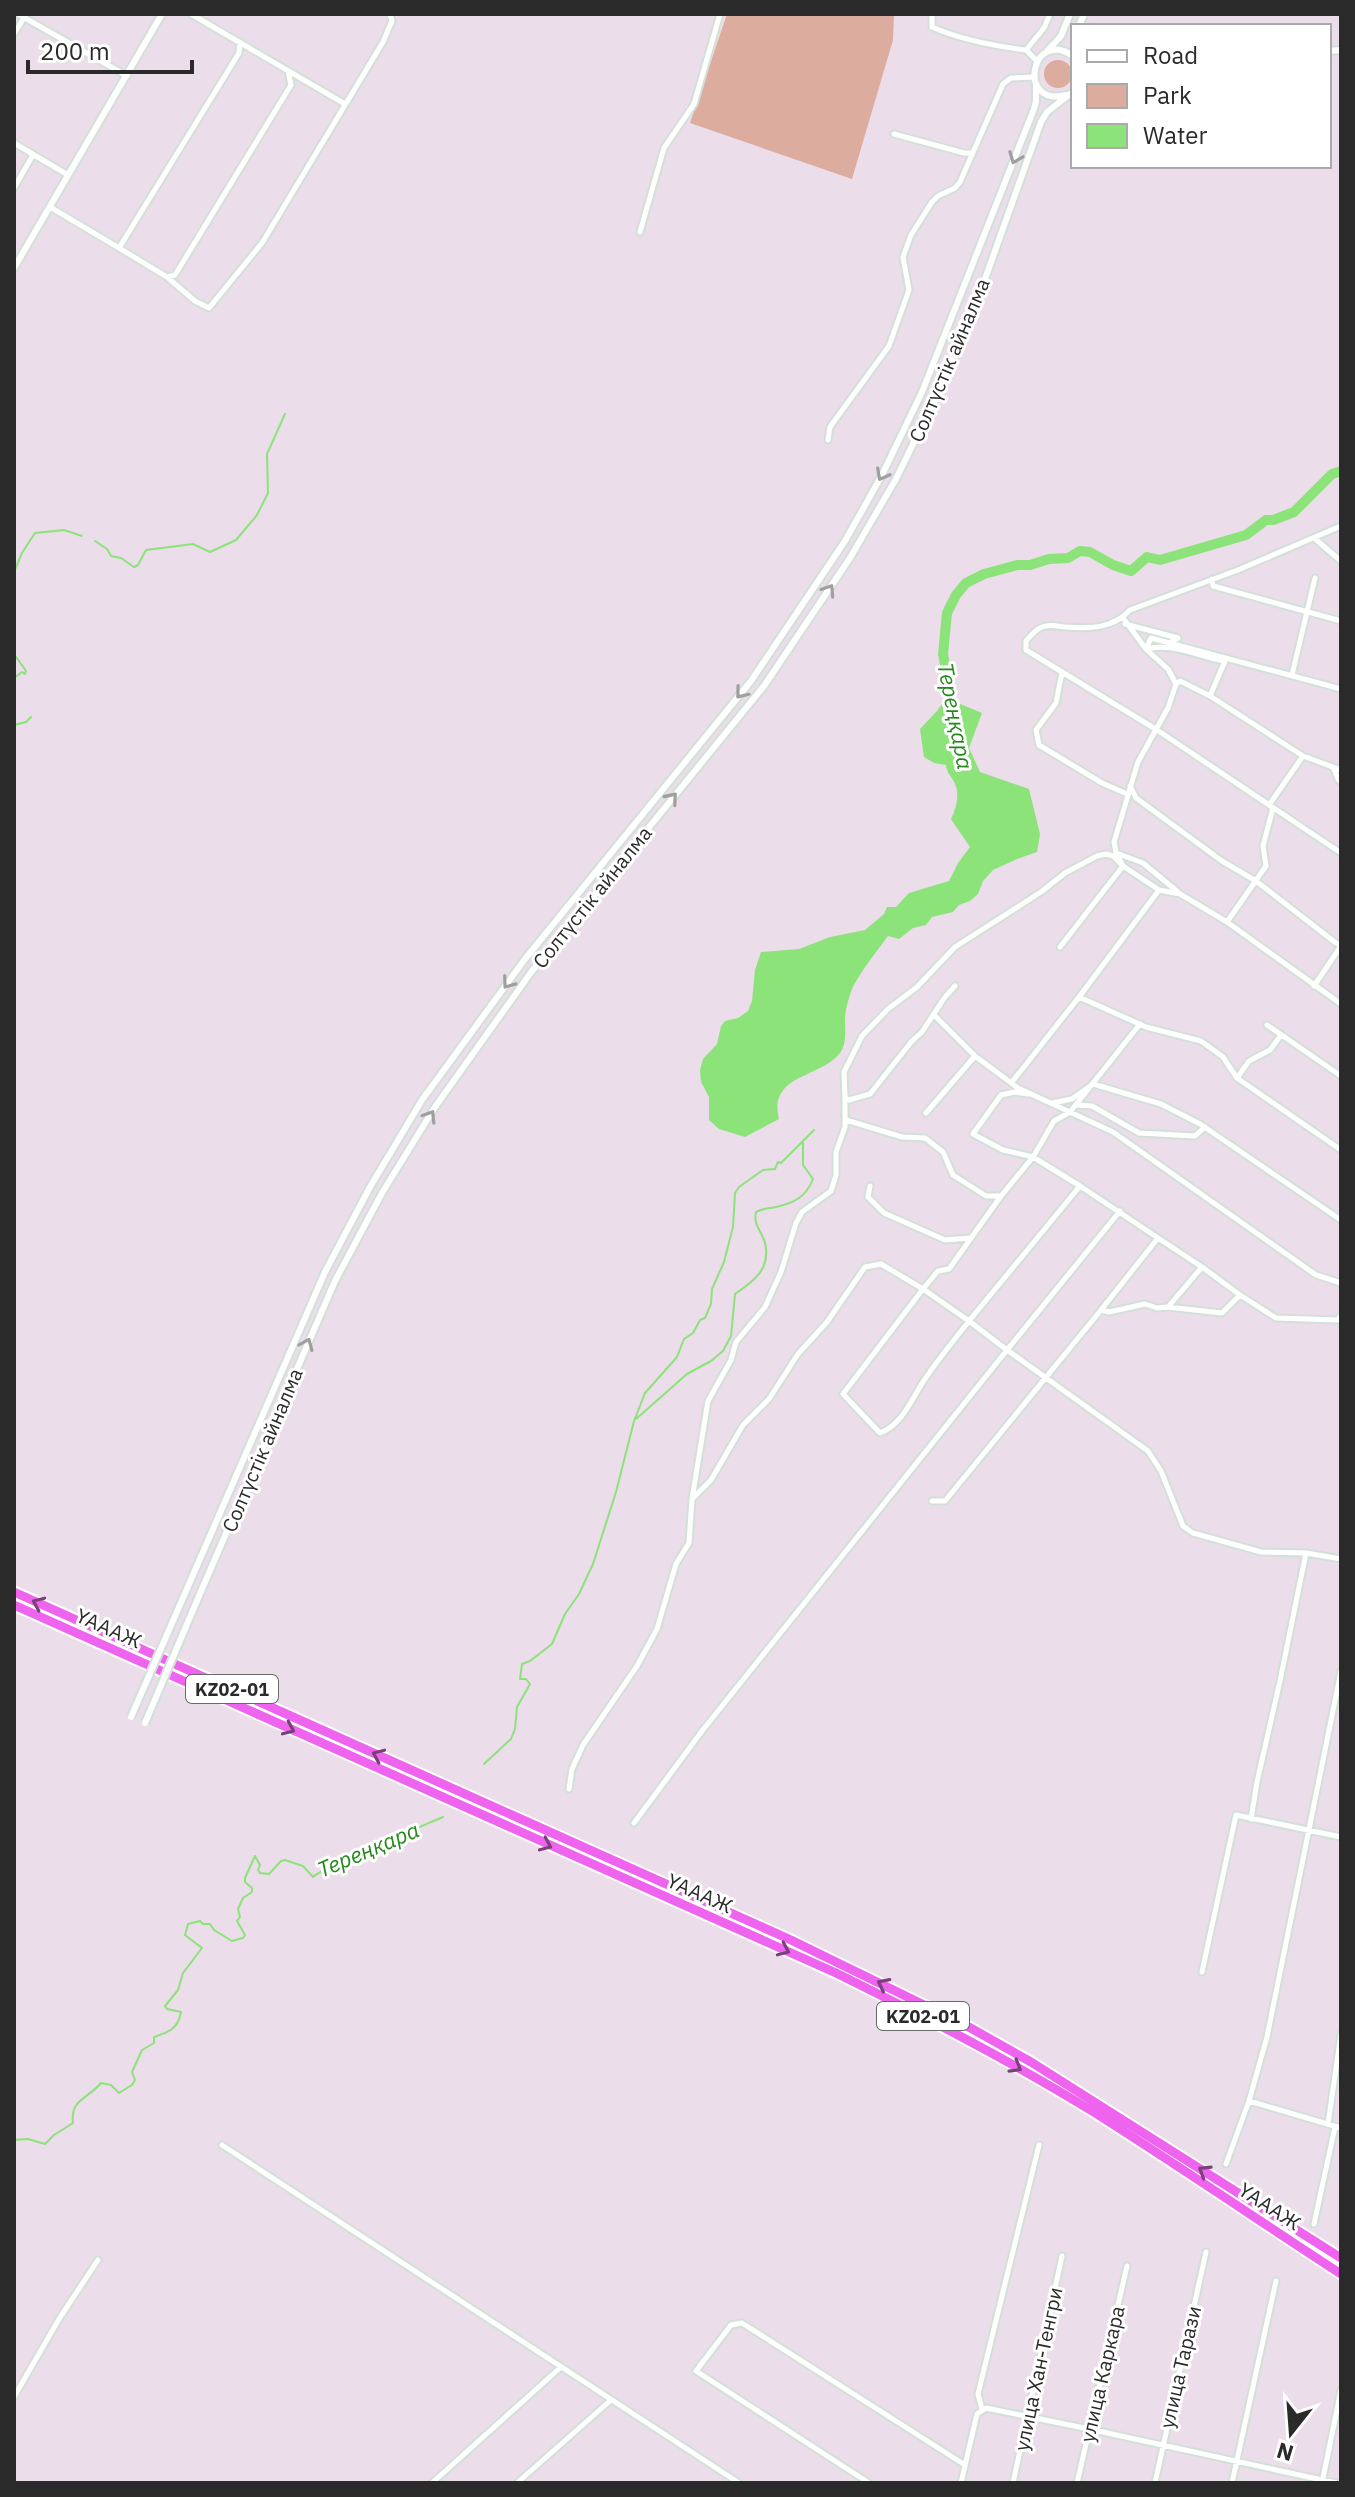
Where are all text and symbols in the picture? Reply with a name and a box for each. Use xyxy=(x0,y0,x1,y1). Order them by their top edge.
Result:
scale bar xyxy=(28,24,192,74)
legend xyxy=(1071,24,1331,168)
text: 200 m xyxy=(40,35,110,67)
text: Road xyxy=(1143,39,1198,71)
text: Park xyxy=(1143,79,1192,111)
text: Water xyxy=(1143,119,1207,151)
one-way arrow xyxy=(1008,150,1025,164)
street label: Солтүстік айналма xyxy=(902,274,996,446)
one-way arrow xyxy=(876,466,891,481)
one-way arrow xyxy=(819,585,834,599)
water label: Тереңқара xyxy=(931,660,981,772)
one-way arrow xyxy=(737,684,751,699)
one-way arrow xyxy=(662,792,677,807)
street label: Солтүстік айналма xyxy=(526,820,658,974)
one-way arrow xyxy=(503,974,517,988)
one-way arrow xyxy=(420,1110,435,1124)
one-way arrow xyxy=(298,1338,314,1353)
street label: Солтүстік айналма xyxy=(215,1364,309,1536)
one-way arrow xyxy=(32,1597,46,1613)
street label: ҮАААЖ xyxy=(72,1602,146,1654)
road number: KZ02-01 xyxy=(186,1675,278,1703)
one-way arrow xyxy=(281,1719,295,1735)
one-way arrow xyxy=(371,1748,386,1764)
water label: Тереңқара xyxy=(313,1815,423,1883)
one-way arrow xyxy=(538,1835,553,1851)
street label: ҮАААЖ xyxy=(663,1867,737,1919)
one-way arrow xyxy=(776,1940,790,1956)
one-way arrow xyxy=(877,1978,892,1993)
road number: KZ02-01 xyxy=(877,2002,969,2030)
one-way arrow xyxy=(1007,2057,1022,2073)
one-way arrow xyxy=(1198,2166,1213,2181)
street label: ҮАААЖ xyxy=(1234,2176,1306,2236)
street label: улица Хан-Тенгри xyxy=(1007,2285,1069,2453)
street label: улица Каркара xyxy=(1073,2303,1131,2445)
street label: улица Тарази xyxy=(1153,2303,1207,2431)
north arrow xyxy=(1251,2393,1331,2473)
text: N xyxy=(1273,2436,1297,2469)

